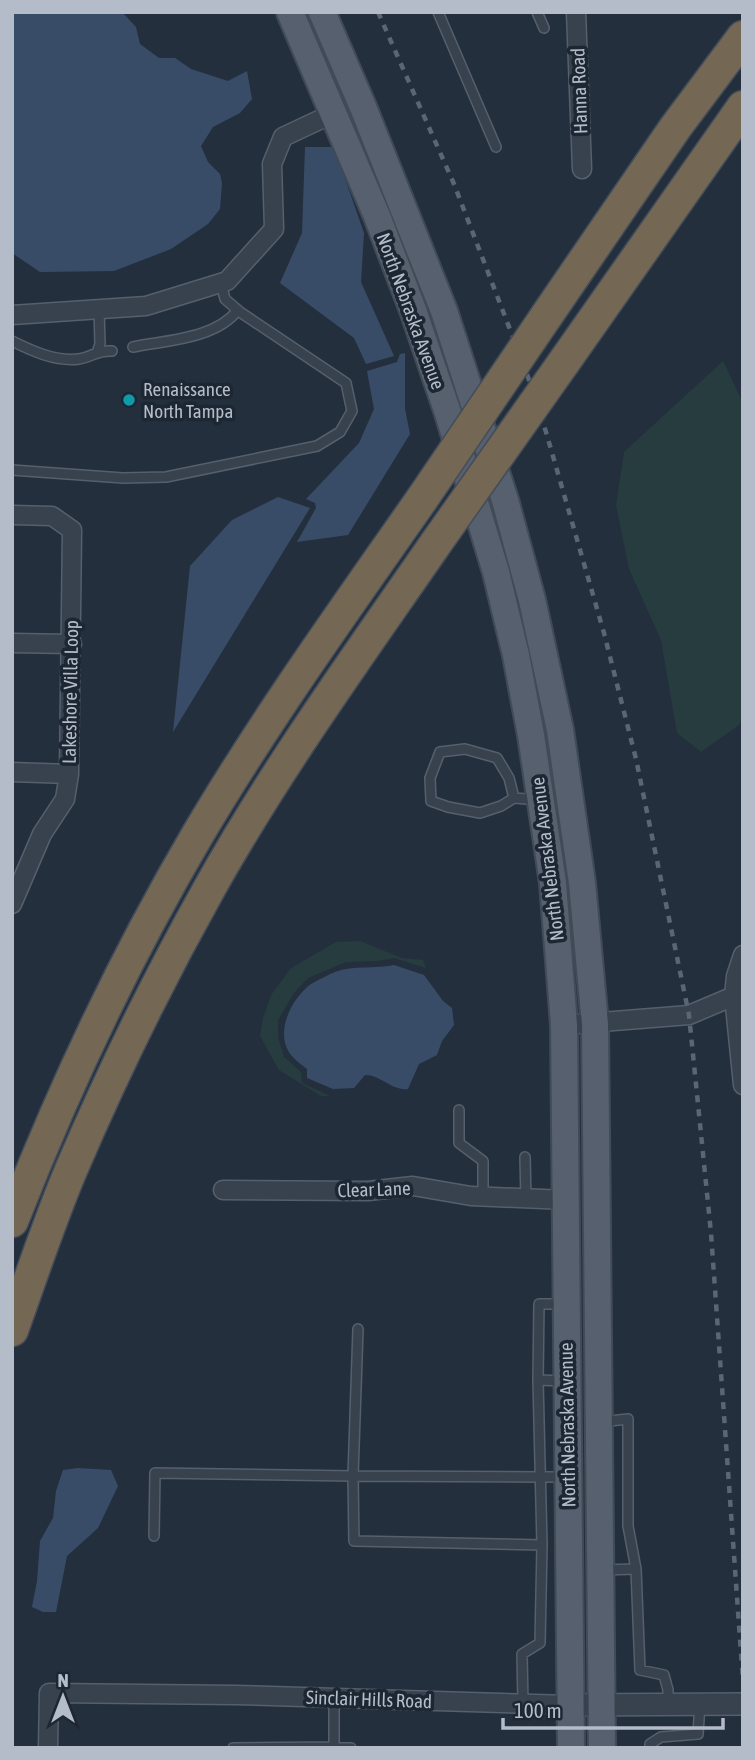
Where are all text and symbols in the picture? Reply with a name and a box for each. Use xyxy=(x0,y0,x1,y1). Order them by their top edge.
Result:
street label: Hanna Road xyxy=(567,48,591,134)
street label: North Nebraska Avenue xyxy=(372,230,450,392)
place label: Renaissance North Tampa xyxy=(143,378,233,422)
marker: Renaissance North Tampa xyxy=(121,392,137,408)
street label: Lakeshore Villa Loop xyxy=(58,620,82,764)
street label: North Nebraska Avenue xyxy=(526,776,568,942)
street label: Clear Lane xyxy=(337,1177,411,1201)
street label: North Nebraska Avenue xyxy=(555,1342,579,1508)
north arrow xyxy=(28,1662,98,1732)
text: N xyxy=(57,1669,69,1691)
street label: Sinclair Hills Road xyxy=(306,1686,432,1712)
scale bar xyxy=(503,1686,724,1730)
text: 100 m xyxy=(514,1698,562,1722)

